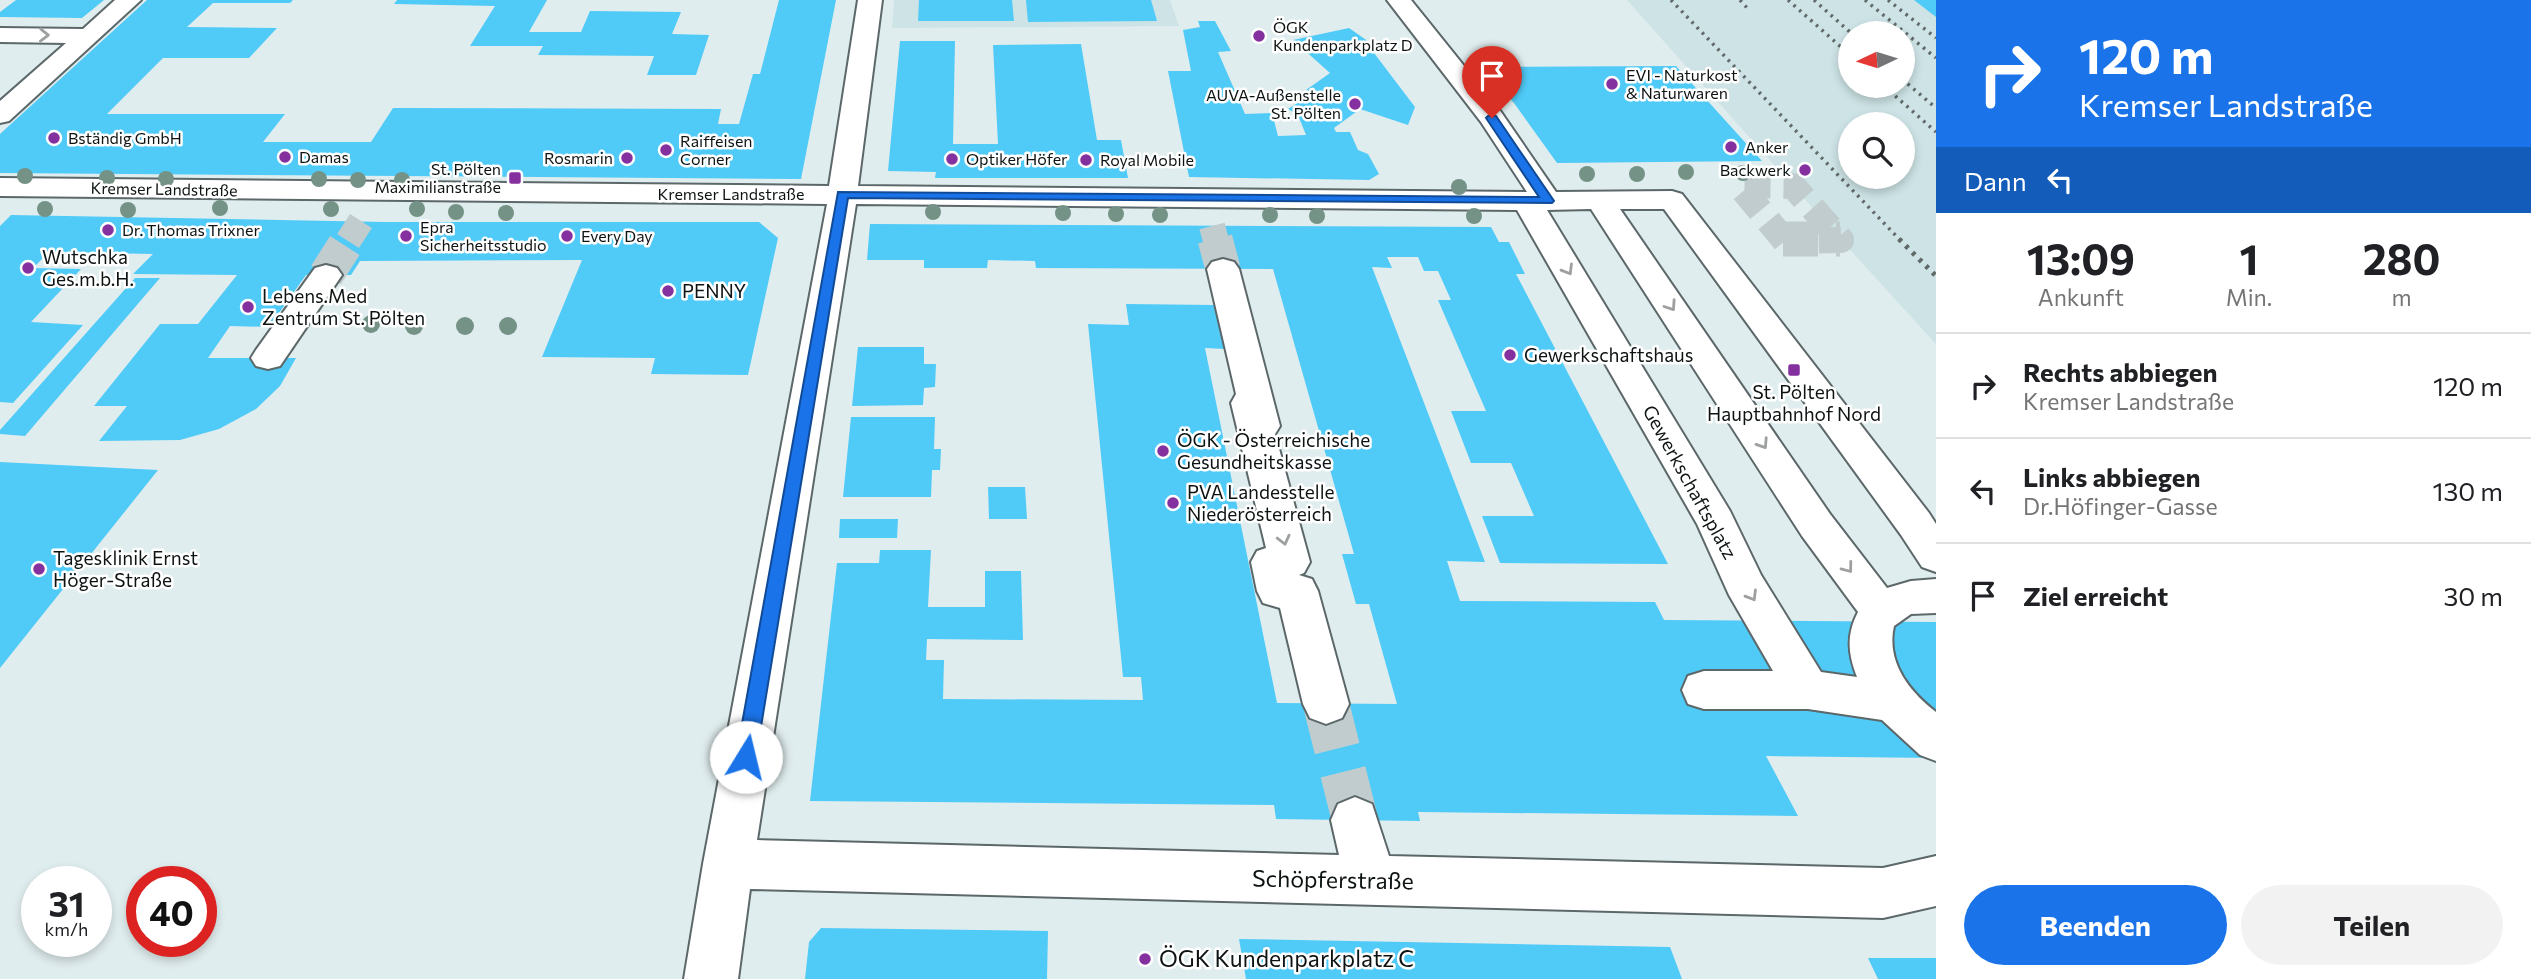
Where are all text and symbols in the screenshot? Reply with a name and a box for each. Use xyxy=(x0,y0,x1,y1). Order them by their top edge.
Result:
place label: ÖGK Kundenparkplatz D xyxy=(1273,17,1413,54)
north arrow xyxy=(1838,21,1914,98)
map controls xyxy=(1838,21,1915,189)
text: 120 m xyxy=(2079,24,2213,84)
one-way arrow xyxy=(40,27,50,43)
marker: ÖGK Kundenparkplatz D xyxy=(1251,28,1267,44)
icon: right xyxy=(1964,28,2055,119)
pin xyxy=(1462,46,1522,118)
icon: arrive xyxy=(1473,57,1511,95)
place label: EVI - Naturkost & Naturwaren xyxy=(1626,65,1738,102)
marker: EVI - Naturkost & Naturwaren xyxy=(1604,76,1620,92)
text: Kremser Landstraße xyxy=(2079,84,2373,124)
place label: AUVA-Außenstelle St. Pölten xyxy=(1206,85,1341,122)
marker: AUVA-Außenstelle St. Pölten xyxy=(1347,96,1363,112)
button: search xyxy=(1838,112,1915,189)
place label: Bständig GmbH xyxy=(68,128,182,147)
marker: Bständig GmbH xyxy=(46,130,62,146)
place label: Raiffeisen Corner xyxy=(680,131,752,168)
place label: Anker xyxy=(1745,137,1789,156)
marker: Anker xyxy=(1723,139,1739,155)
marker: Raiffeisen Corner xyxy=(658,142,674,158)
place label: Damas xyxy=(299,147,349,166)
place label: Rosmarin xyxy=(544,148,613,167)
marker: Damas xyxy=(277,149,293,165)
place label: Optiker Höfer xyxy=(966,149,1068,168)
marker: Rosmarin xyxy=(619,150,635,166)
place label: Royal Mobile xyxy=(1100,150,1194,169)
marker: Optiker Höfer xyxy=(944,151,960,167)
marker: Royal Mobile xyxy=(1078,152,1094,168)
place label: St. Pölten Maximilianstraße xyxy=(375,159,501,196)
place label: Backwerk xyxy=(1720,160,1791,179)
icon: left xyxy=(2041,161,2079,199)
marker: Backwerk xyxy=(1797,162,1813,178)
text: Dann xyxy=(1964,165,2027,196)
marker: St. Pölten Maximilianstraße xyxy=(507,170,523,186)
street label: Kremser Landstraße xyxy=(90,178,238,199)
street label: Kremser Landstraße xyxy=(658,184,804,203)
place label: Epra Sicherheitsstudio xyxy=(420,217,547,254)
place label: Dr. Thomas Trixner xyxy=(122,220,260,239)
marker: Dr. Thomas Trixner xyxy=(100,222,116,238)
place label: Every Day xyxy=(581,226,653,245)
marker: Epra Sicherheitsstudio xyxy=(398,228,414,244)
marker: Every Day xyxy=(559,228,575,244)
text: 13:09 xyxy=(2027,232,2135,284)
text: 1 xyxy=(2239,232,2258,284)
text: 280 xyxy=(2363,232,2440,284)
place label: Wutschka Ges.m.b.H. xyxy=(42,245,134,290)
marker: Wutschka Ges.m.b.H. xyxy=(20,260,36,276)
one-way arrow xyxy=(1560,262,1573,275)
place label: PENNY xyxy=(682,279,746,302)
marker: PENNY xyxy=(660,283,676,299)
text: Ankunft xyxy=(2038,283,2124,311)
text: Min. xyxy=(2226,283,2272,311)
text: m xyxy=(2392,283,2412,311)
place label: Lebens.Med Zentrum St. Pölten xyxy=(262,284,425,329)
one-way arrow xyxy=(1663,298,1675,311)
marker: Lebens.Med Zentrum St. Pölten xyxy=(240,299,256,315)
place label: Gewerkschaftshaus xyxy=(1524,343,1693,366)
marker: Gewerkschaftshaus xyxy=(1502,347,1518,363)
text: Rechts abbiegen xyxy=(2023,356,2218,387)
marker: St. Pölten Hauptbahnhof Nord xyxy=(1786,362,1802,378)
icon: right xyxy=(1964,367,2002,405)
text: 120 m xyxy=(2433,370,2503,401)
place label: St. Pölten Hauptbahnhof Nord xyxy=(1707,380,1881,425)
text: Kremser Landstraße xyxy=(2023,387,2234,415)
street label: Gewerkschaftsplatz xyxy=(1639,401,1742,563)
place label: ÖGK - Österreichische Gesundheitskasse xyxy=(1177,428,1370,473)
one-way arrow xyxy=(1755,436,1767,449)
marker: ÖGK - Österreichische Gesundheitskasse xyxy=(1155,443,1171,459)
text: Links abbiegen xyxy=(2023,461,2201,492)
icon: left xyxy=(1964,472,2002,510)
text: 130 m xyxy=(2432,475,2503,506)
place label: PVA Landesstelle Niederösterreich xyxy=(1187,480,1335,525)
text: Dr.Höfinger-Gasse xyxy=(2023,492,2218,520)
marker: PVA Landesstelle Niederösterreich xyxy=(1165,495,1181,511)
one-way arrow xyxy=(1276,534,1290,546)
place label: Tagesklinik Ernst Höger-Straße xyxy=(53,546,198,591)
one-way arrow xyxy=(1839,560,1852,572)
marker: Tagesklinik Ernst Höger-Straße xyxy=(31,561,47,577)
icon: arrive xyxy=(1964,577,2002,615)
text: Ziel erreicht xyxy=(2023,580,2168,611)
text: 30 m xyxy=(2444,580,2503,611)
one-way arrow xyxy=(1744,588,1757,601)
position arrow xyxy=(709,720,783,794)
street label: Schöpferstraße xyxy=(1252,864,1414,894)
speed limit sign: 40 xyxy=(126,866,217,957)
text: 31 xyxy=(48,881,85,924)
button: Beenden xyxy=(1964,885,2227,965)
button: Teilen xyxy=(2241,885,2503,965)
text: km/h xyxy=(45,918,88,940)
place label: ÖGK Kundenparkplatz C xyxy=(1159,944,1414,972)
marker: ÖGK Kundenparkplatz C xyxy=(1137,951,1153,967)

